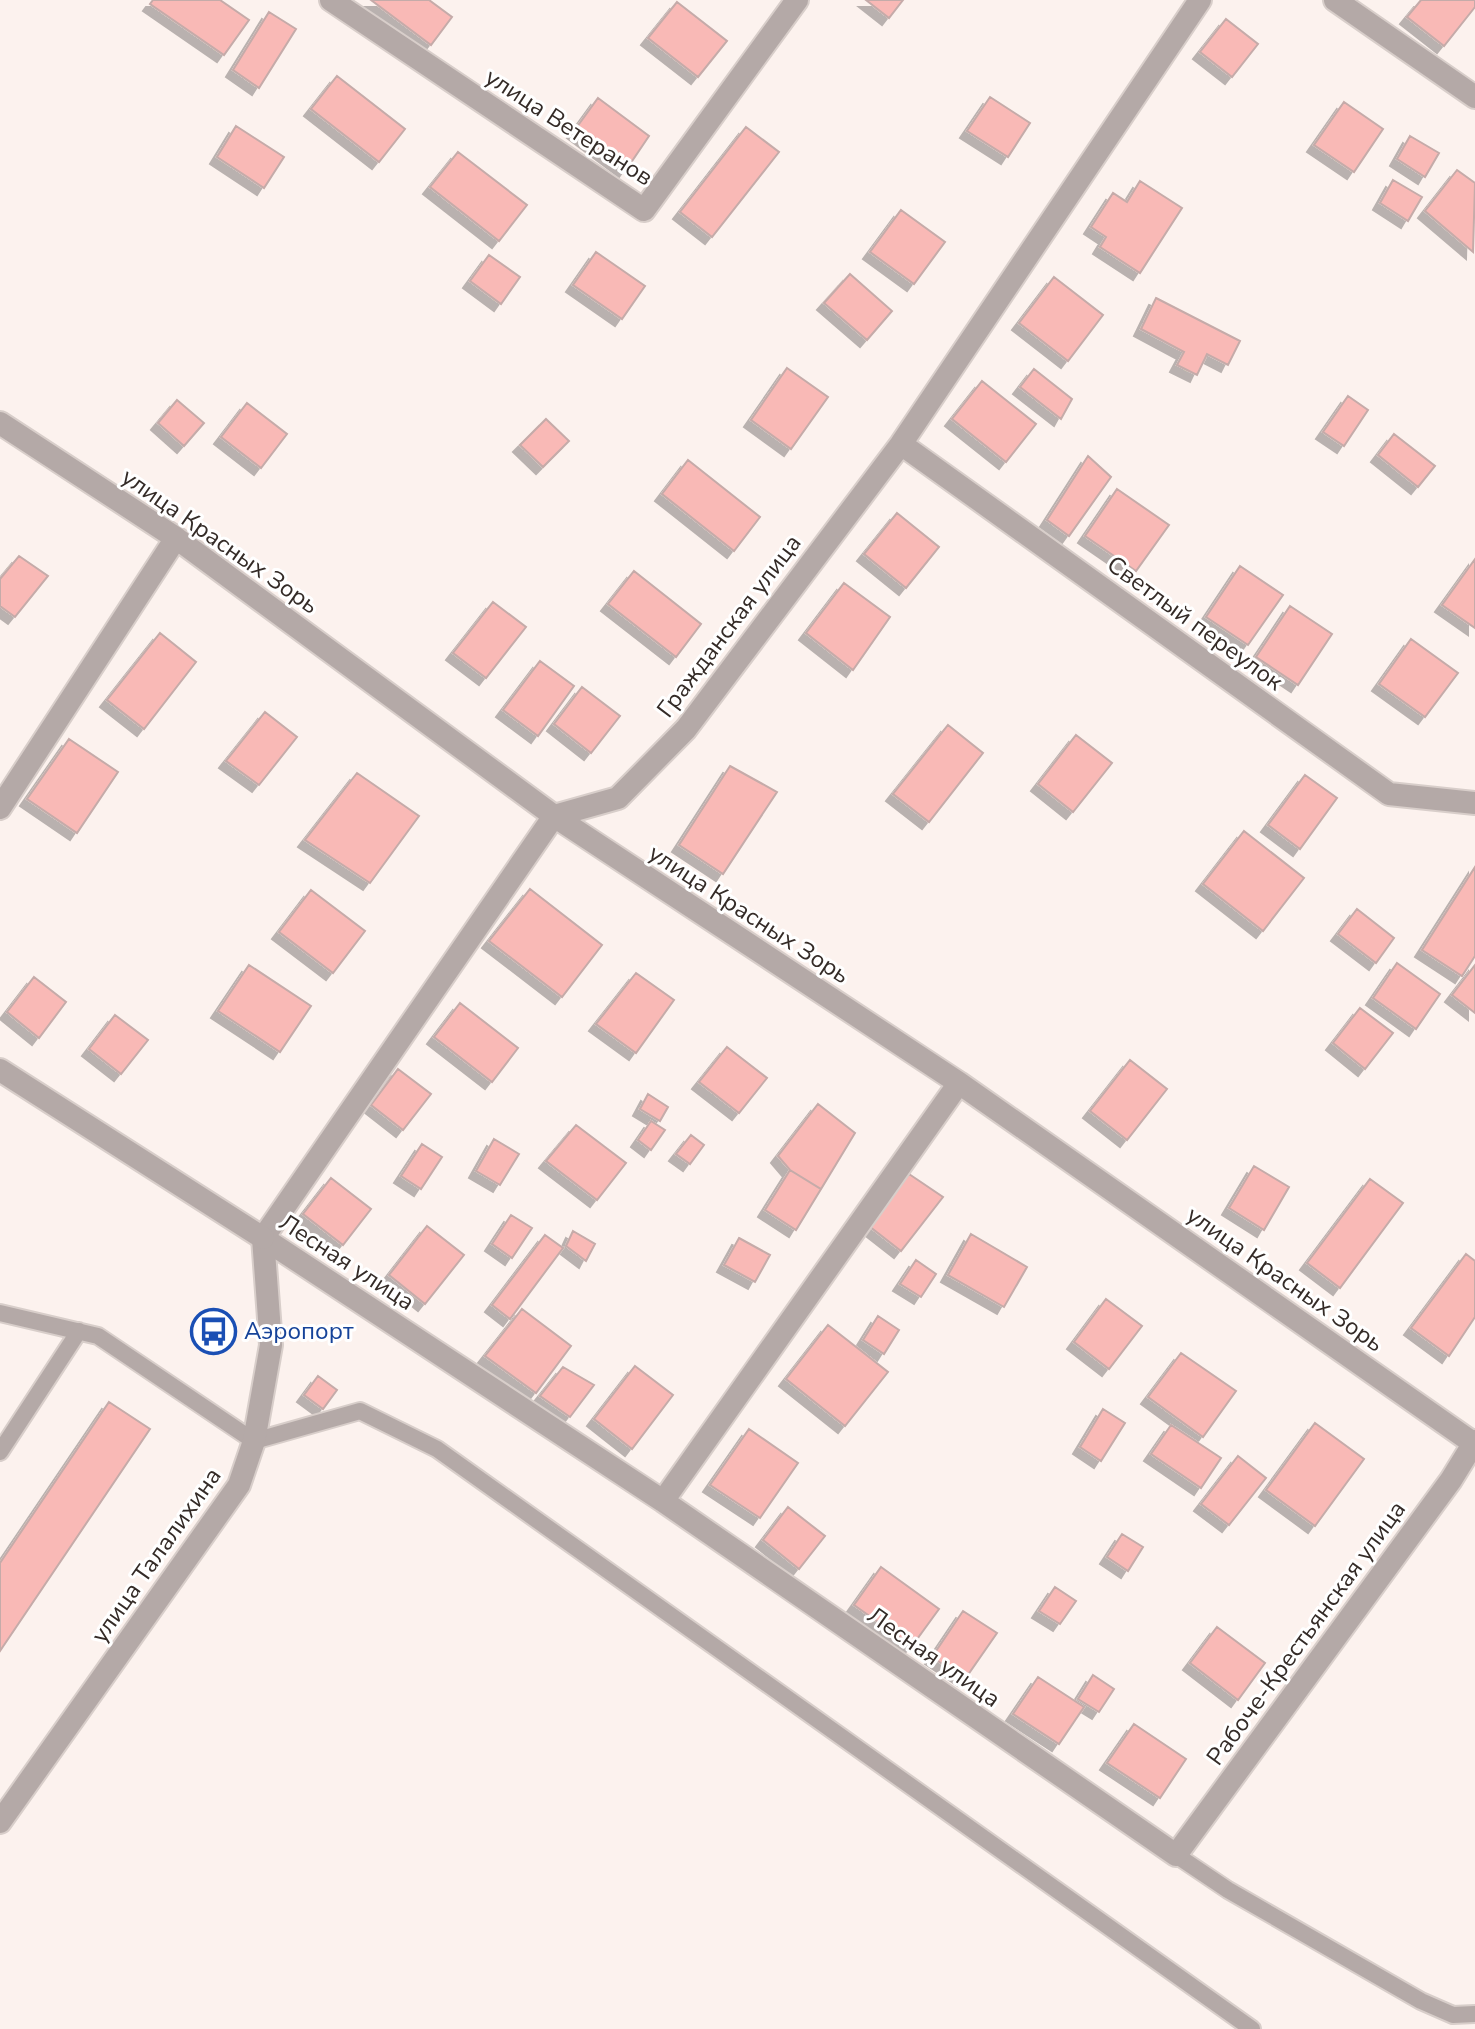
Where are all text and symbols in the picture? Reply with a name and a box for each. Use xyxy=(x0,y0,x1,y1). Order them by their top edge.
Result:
street label: улица Ветеранов xyxy=(479,61,659,193)
street label: улица Красных Зорь xyxy=(115,461,325,621)
street label: Гражданская улица xyxy=(650,528,808,724)
street label: Светлый переулок xyxy=(1101,548,1290,698)
street label: улица Красных Зорь xyxy=(642,837,856,991)
street label: улица Красных Зорь xyxy=(1180,1199,1390,1359)
street label: Лесная улица xyxy=(273,1206,421,1318)
bus stop icon: Аэропорт xyxy=(189,1307,237,1355)
place label: Аэропорт xyxy=(244,1315,354,1347)
street label: улица Талалихина xyxy=(84,1461,228,1649)
street label: Рабоче-Крестьянская улица xyxy=(1199,1494,1413,1772)
street label: Лесная улица xyxy=(861,1599,1007,1715)

